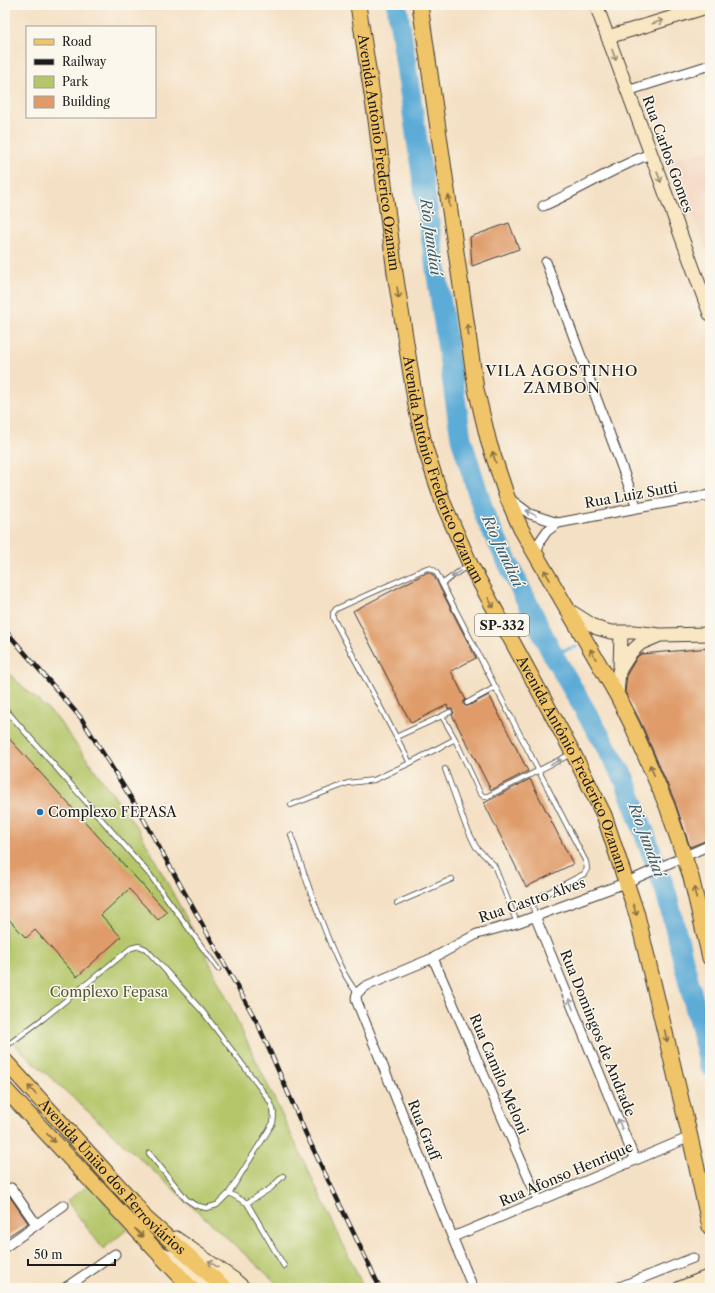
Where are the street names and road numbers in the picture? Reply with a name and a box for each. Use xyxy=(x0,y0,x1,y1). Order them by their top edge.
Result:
street label: Avenida Antônio Frederico Ozanam xyxy=(354,32,404,272)
street label: Rua Carlos Gomes xyxy=(638,93,698,215)
street label: Avenida Antônio Frederico Ozanam xyxy=(399,354,488,586)
street label: Rua Luiz Sutti xyxy=(583,478,679,512)
road number: SP-332 xyxy=(475,614,529,636)
street label: Avenida Antônio Frederico Ozanam xyxy=(512,652,631,875)
street label: Rua Castro Alves xyxy=(476,873,588,927)
street label: Rua Domingos de Andrade xyxy=(556,947,640,1119)
street label: Rua Camilo Meloni xyxy=(465,1011,533,1137)
street label: Avenida União dos Ferroviários xyxy=(34,1094,190,1259)
street label: Rua Graff xyxy=(404,1097,445,1165)
street label: Rua Afonso Henrique xyxy=(496,1138,636,1210)

